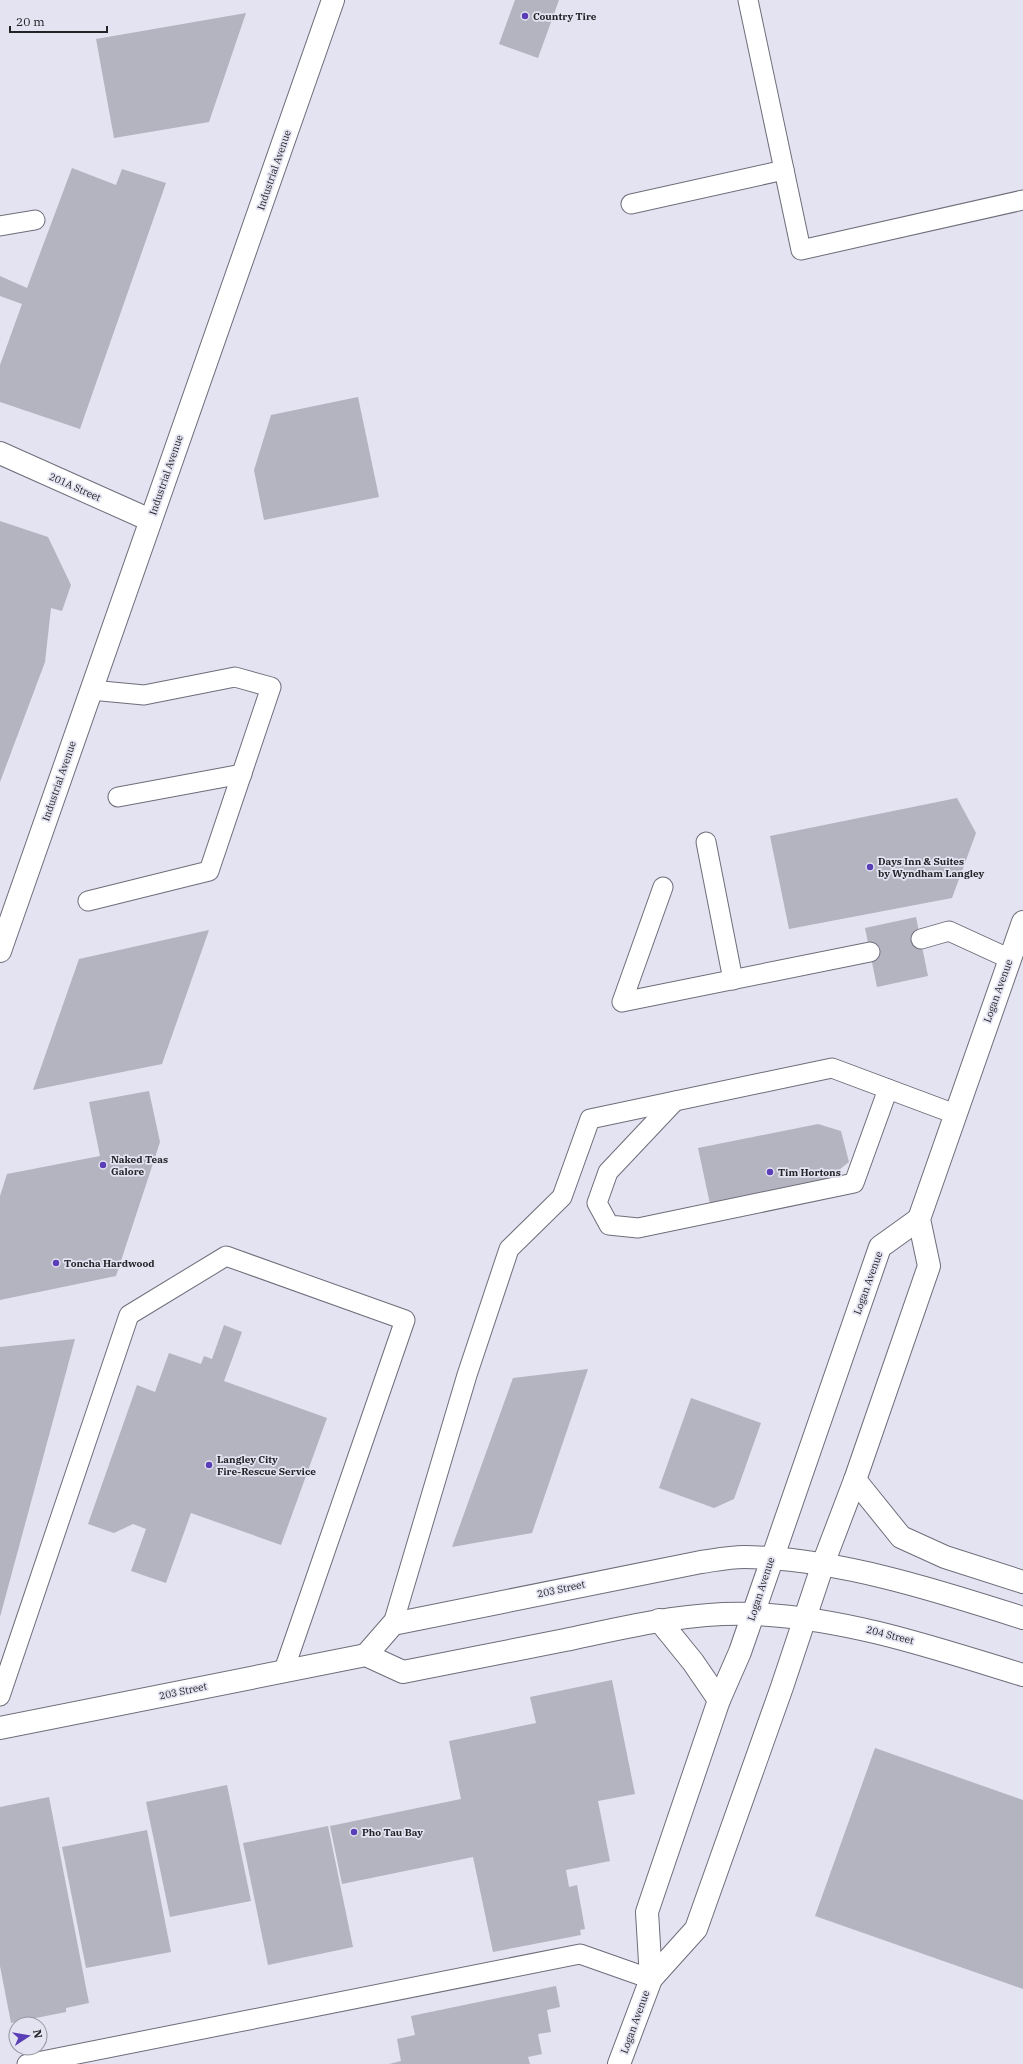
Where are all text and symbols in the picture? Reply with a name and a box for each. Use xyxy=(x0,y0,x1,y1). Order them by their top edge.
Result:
scale bar xyxy=(10,8,107,34)
place label: Country Tire xyxy=(533,10,597,23)
marker: Country Tire xyxy=(520,11,530,21)
text: 20 m xyxy=(16,14,45,29)
street label: Industrial Avenue xyxy=(254,128,294,212)
street label: Industrial Avenue xyxy=(146,433,186,517)
street label: 201A Street xyxy=(47,470,103,504)
street label: Industrial Avenue xyxy=(39,739,79,823)
place label: Days Inn & Suites by Wyndham Langley xyxy=(878,855,985,880)
marker: Days Inn & Suites by Wyndham Langley xyxy=(865,862,875,872)
street label: Logan Avenue xyxy=(981,958,1015,1024)
place label: Naked Teas Galore xyxy=(111,1153,168,1178)
marker: Naked Teas Galore xyxy=(98,1160,108,1170)
place label: Tim Hortons xyxy=(778,1166,841,1179)
marker: Tim Hortons xyxy=(765,1167,775,1177)
street label: Logan Avenue xyxy=(851,1250,885,1316)
place label: Toncha Hardwood xyxy=(64,1257,155,1270)
marker: Toncha Hardwood xyxy=(51,1258,61,1268)
place label: Langley City Fire-Rescue Service xyxy=(217,1453,316,1478)
marker: Langley City Fire-Rescue Service xyxy=(204,1460,214,1470)
street label: Logan Avenue xyxy=(745,1555,777,1623)
street label: 203 Street xyxy=(536,1578,586,1600)
street label: 204 Street xyxy=(865,1623,916,1647)
street label: 203 Street xyxy=(158,1680,208,1702)
place label: Pho Tau Bay xyxy=(362,1826,423,1839)
marker: Pho Tau Bay xyxy=(349,1827,359,1837)
street label: Logan Avenue xyxy=(618,1989,652,2055)
north arrow xyxy=(8,2016,48,2056)
text: N xyxy=(30,2028,46,2040)

